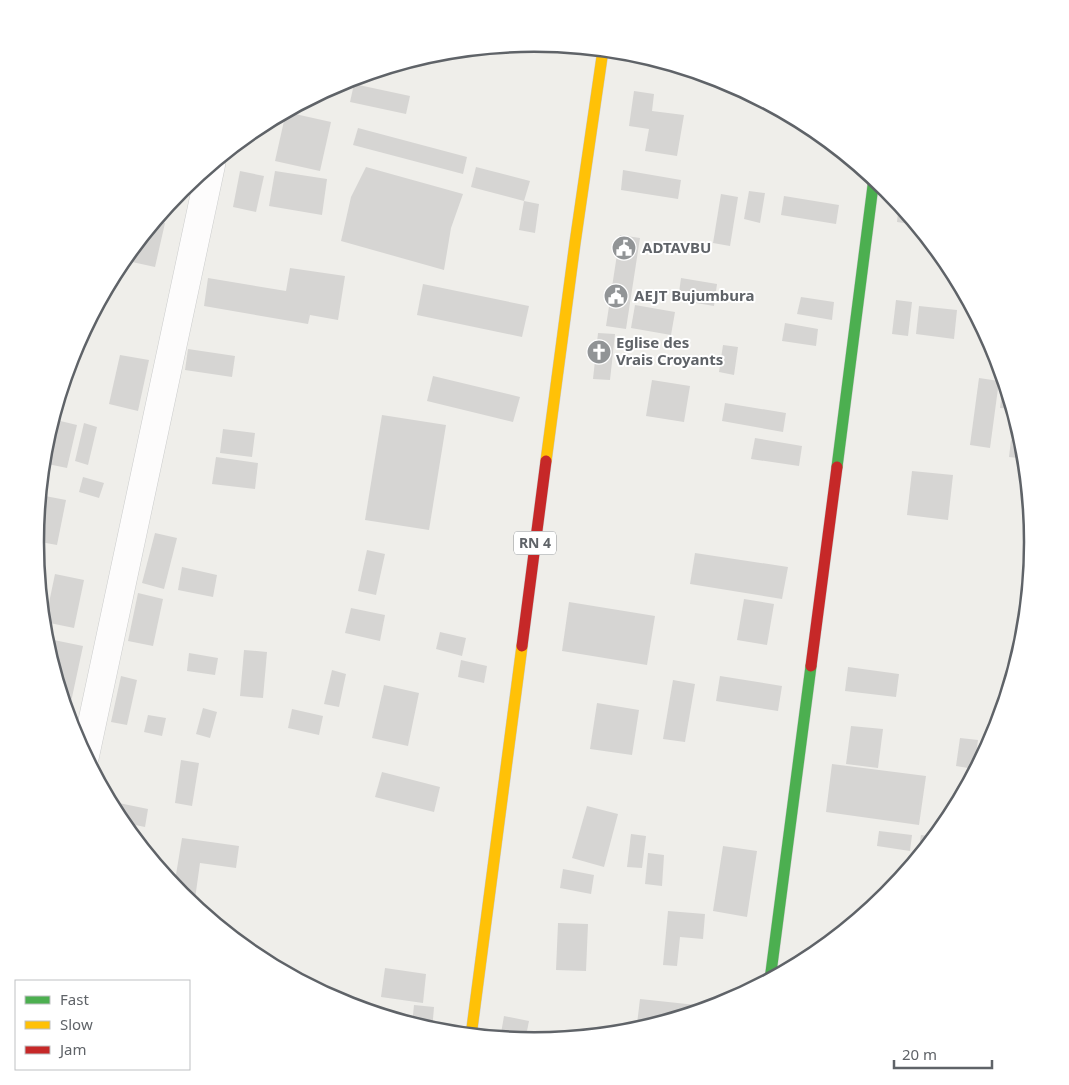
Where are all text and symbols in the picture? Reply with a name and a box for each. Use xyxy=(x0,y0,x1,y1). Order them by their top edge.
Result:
public building icon: ADTAVBU xyxy=(611,235,637,261)
place label: ADTAVBU xyxy=(642,237,711,257)
public building icon: AEJT Bujumbura xyxy=(603,283,629,309)
place label: AEJT Bujumbura xyxy=(634,285,754,305)
place label: Eglise des Vrais Croyants xyxy=(616,332,723,369)
church icon: Eglise des Vrais Croyants xyxy=(586,339,612,365)
road number: RN 4 xyxy=(514,532,556,554)
legend xyxy=(15,980,190,1070)
text: Fast xyxy=(60,989,89,1009)
text: Slow xyxy=(60,1014,93,1034)
scale bar xyxy=(894,1038,992,1070)
text: Jam xyxy=(58,1039,87,1059)
text: 20 m xyxy=(902,1044,937,1064)

